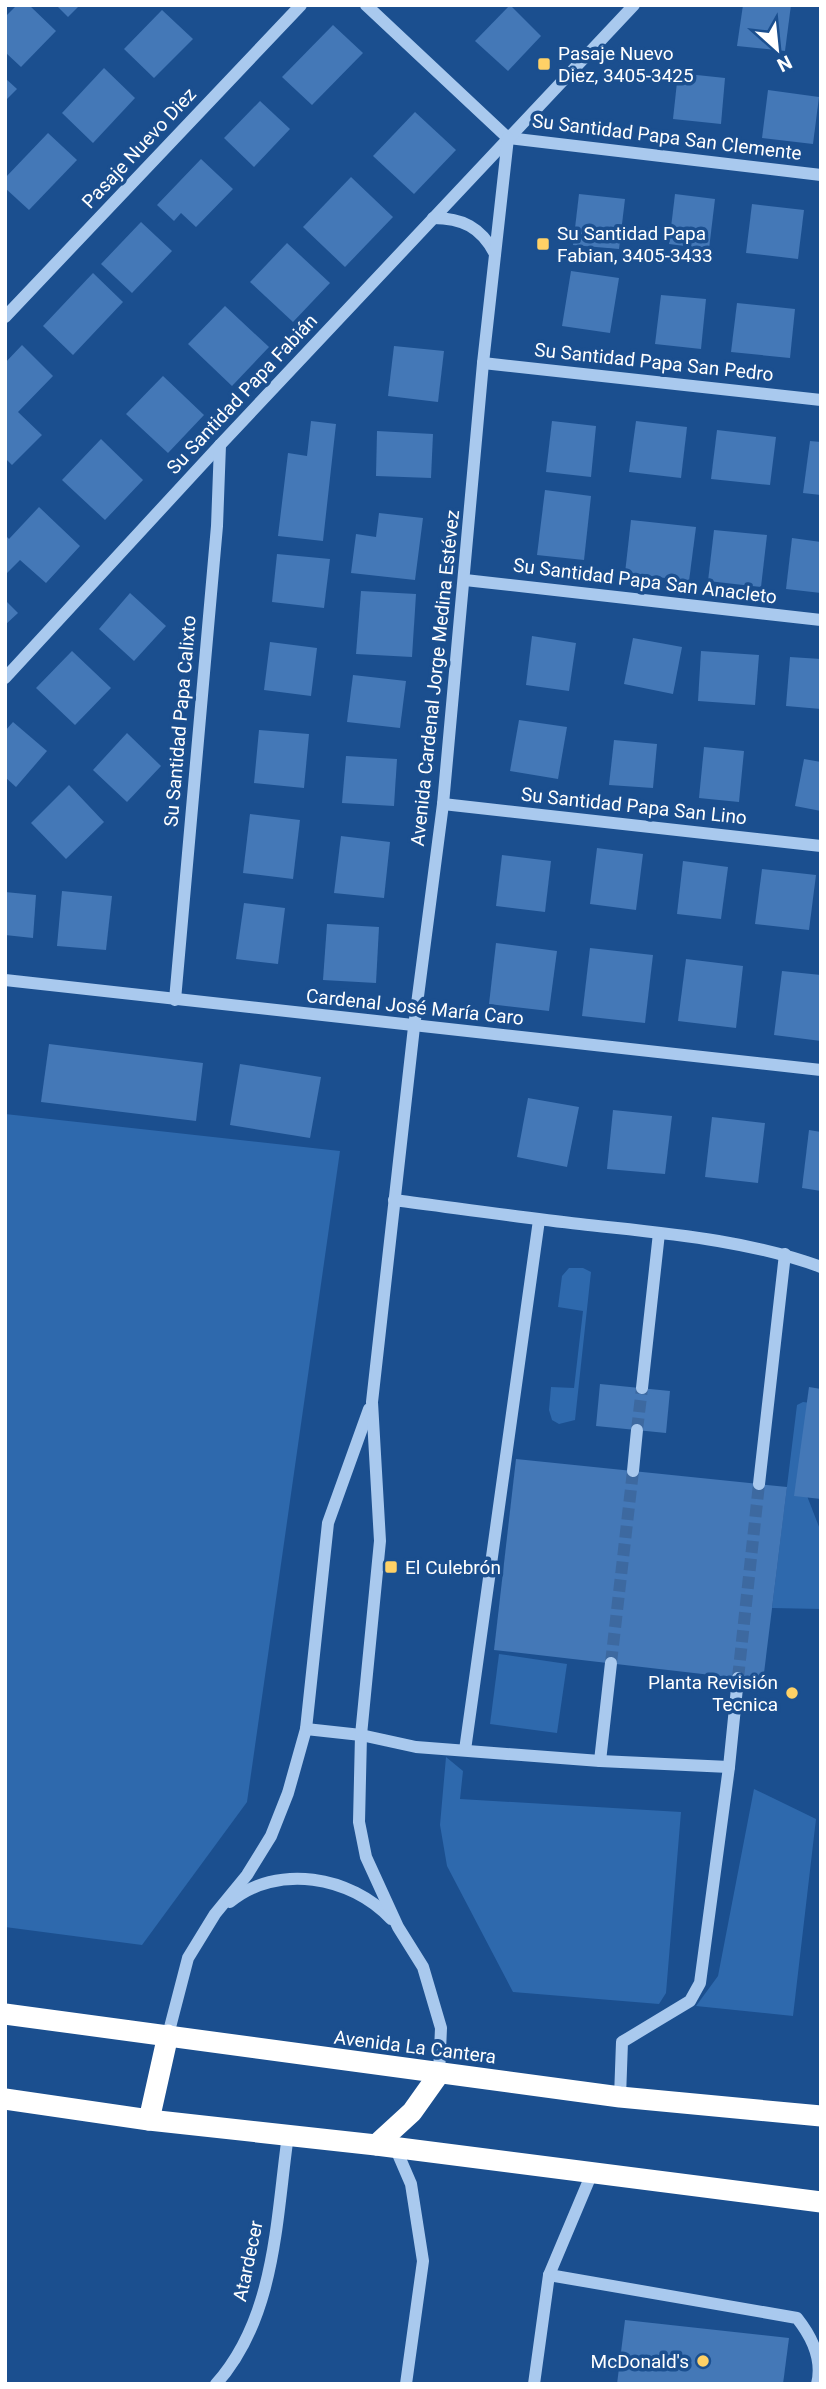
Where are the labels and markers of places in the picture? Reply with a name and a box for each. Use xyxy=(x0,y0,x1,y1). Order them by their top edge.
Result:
place label: Pasaje Nuevo Diez, 3405-3425 xyxy=(558,42,694,87)
marker: Pasaje Nuevo Diez, 3405-3425 xyxy=(536,56,552,72)
place label: Su Santidad Papa Fabian, 3405-3433 xyxy=(557,222,713,267)
marker: Su Santidad Papa Fabian, 3405-3433 xyxy=(535,236,551,252)
place label: El Culebrón xyxy=(405,1556,501,1579)
marker: El Culebrón xyxy=(383,1559,399,1575)
place label: Planta Revisión Tecnica xyxy=(648,1671,778,1716)
marker: Planta Revisión Tecnica xyxy=(784,1685,800,1701)
place label: McDonald's xyxy=(591,2350,689,2373)
marker: McDonald's xyxy=(695,2353,711,2369)

